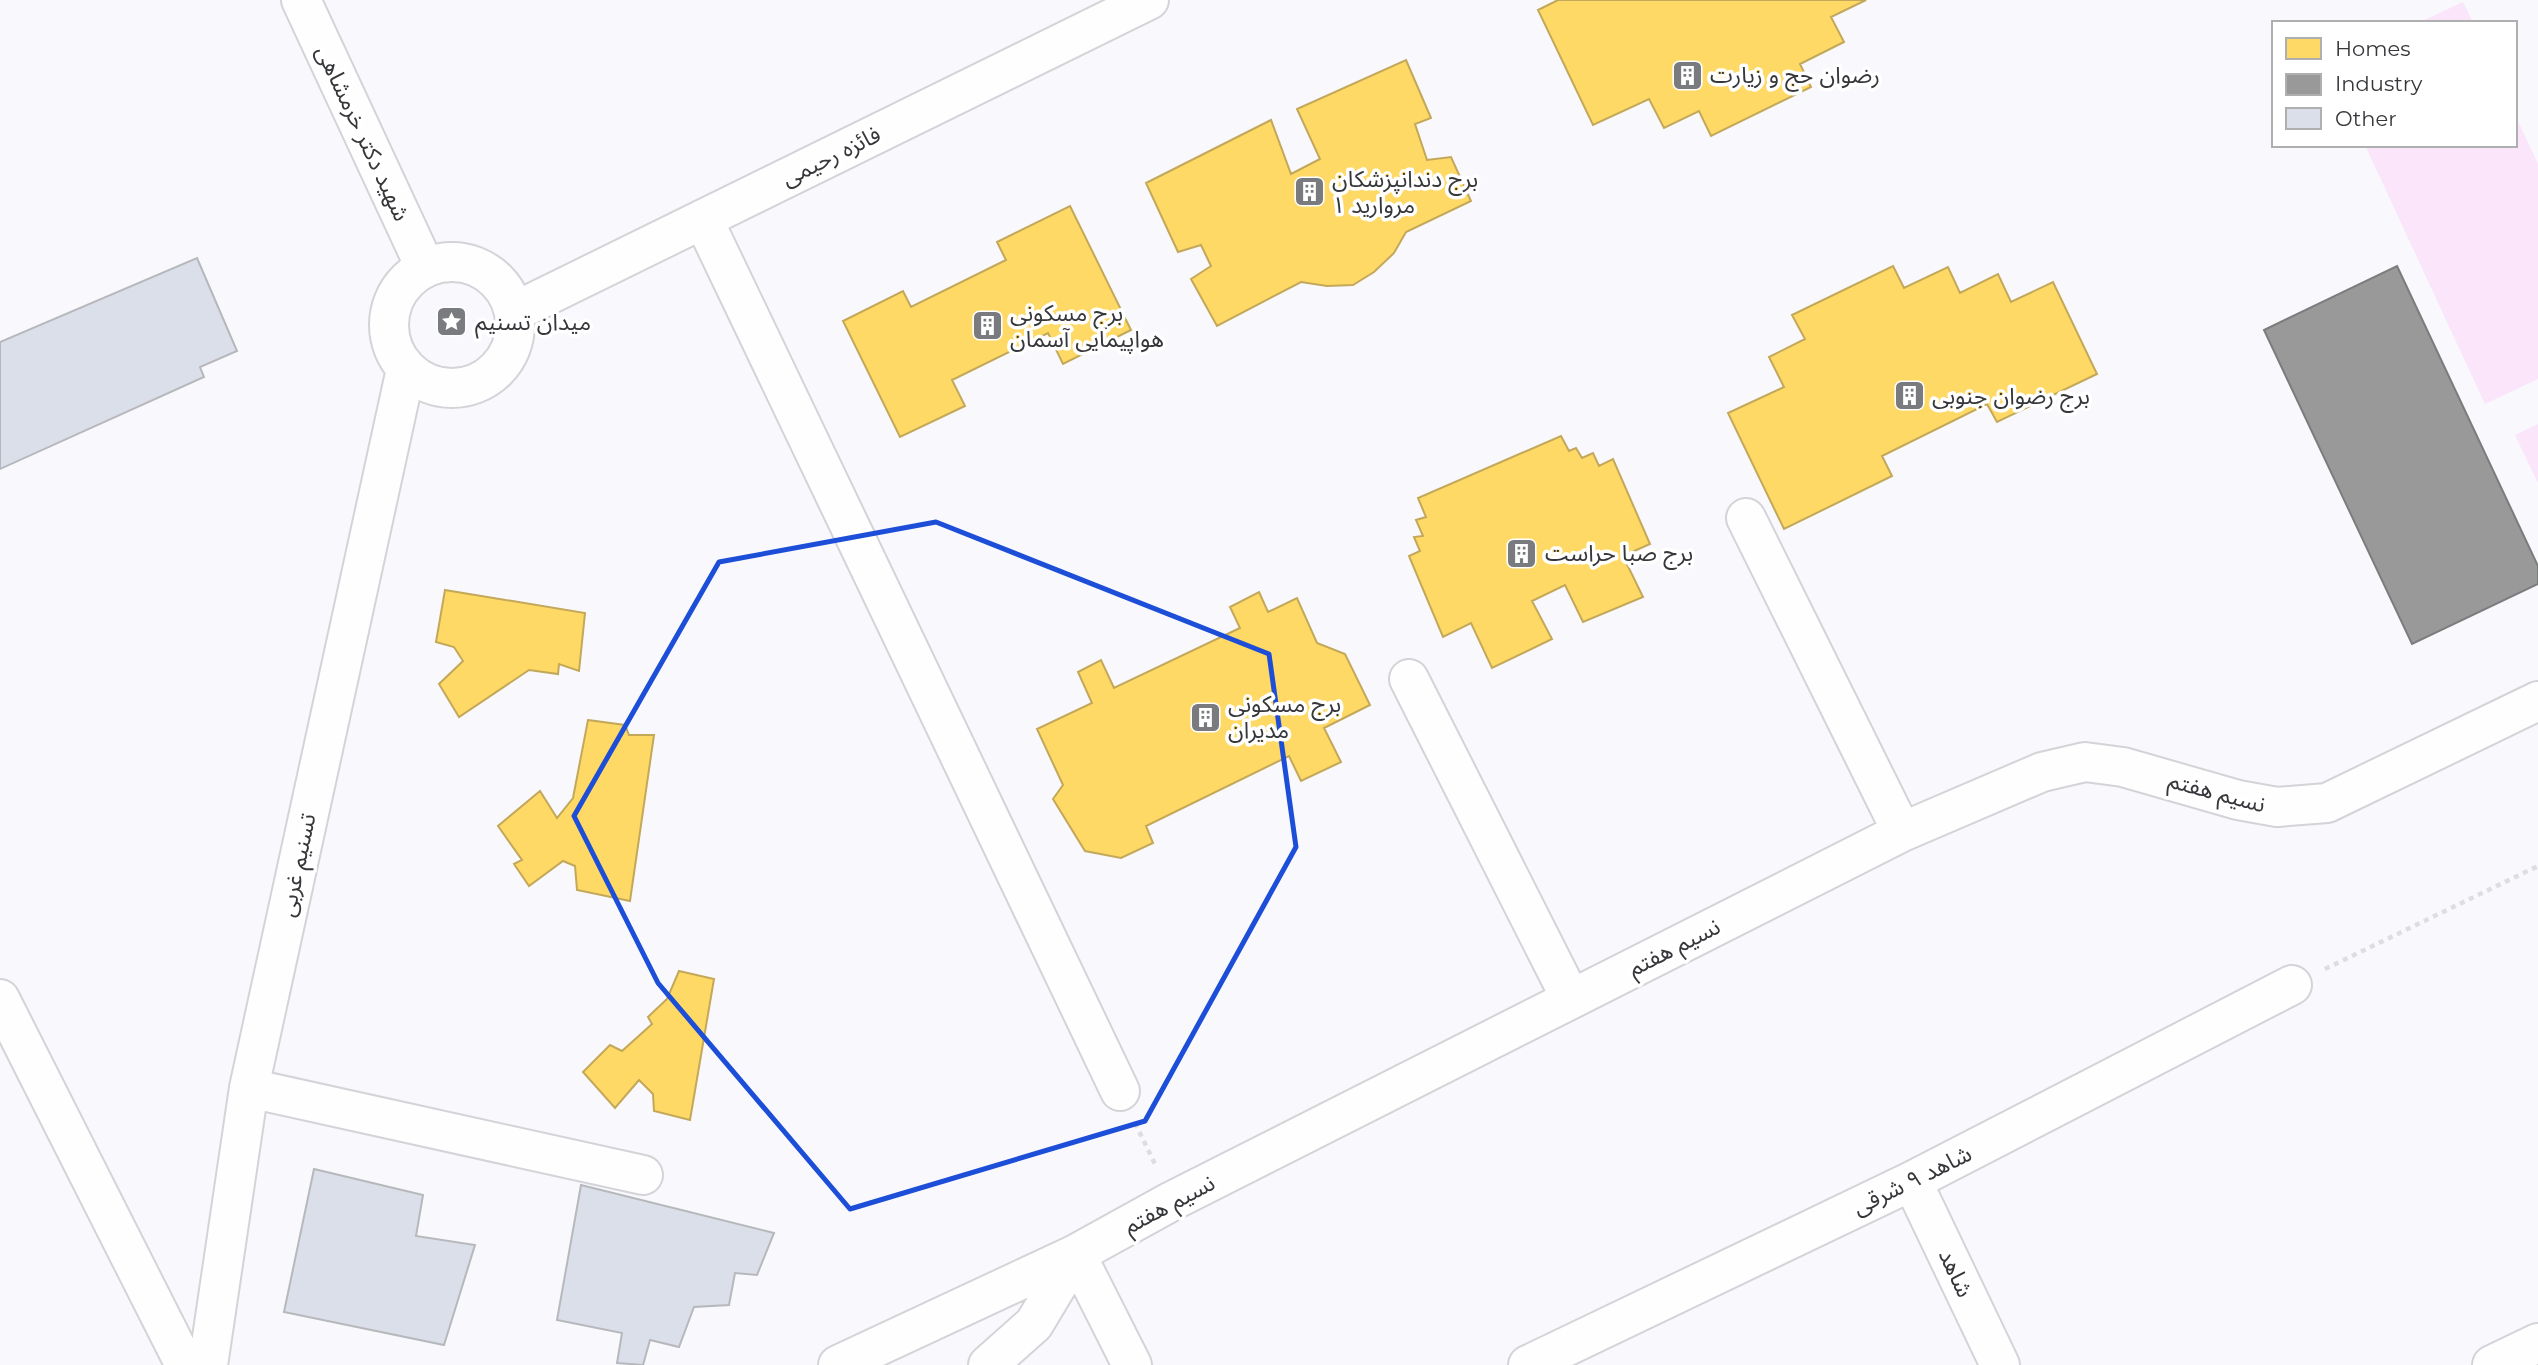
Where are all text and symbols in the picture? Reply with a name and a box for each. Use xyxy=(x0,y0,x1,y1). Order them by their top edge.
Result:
legend xyxy=(2272,21,2517,147)
text: Homes xyxy=(2335,36,2410,61)
street label: شهید دکتر خرمشاهی xyxy=(310,41,416,225)
building icon: رضوان حج و زیارت xyxy=(1670,58,1704,92)
place label: رضوان حج و زیارت xyxy=(1710,61,1880,92)
text: Industry xyxy=(2335,71,2423,96)
text: Other xyxy=(2335,106,2397,131)
street label: فائزه رحیمی xyxy=(777,120,885,192)
place label: برج دندانپزشکان مروارید ۱ xyxy=(1332,165,1478,219)
building icon: برج دندانپزشکان مروارید ۱ xyxy=(1292,175,1326,209)
place label: برج مسکونی هواپیمایی آسمان xyxy=(1010,299,1164,354)
place icon: میدان تسنیم xyxy=(435,305,469,339)
place label: میدان تسنیم xyxy=(475,308,591,339)
building icon: برج مسکونی هواپیمایی آسمان xyxy=(970,309,1004,343)
building icon: برج رضوان جنوبی xyxy=(1892,379,1926,413)
place label: برج رضوان جنوبی xyxy=(1932,382,2090,413)
building icon: برج صبا حراست xyxy=(1505,536,1539,570)
place label: برج صبا حراست xyxy=(1545,539,1693,570)
place label: برج مسکونی مدیران xyxy=(1228,690,1341,744)
building icon: برج مسکونی مدیران xyxy=(1188,700,1222,734)
street label: نسیم هفتم xyxy=(2165,766,2269,821)
street label: تسنیم غربی xyxy=(272,811,325,920)
street label: نسیم هفتم xyxy=(1623,912,1726,985)
street label: شاهد ۹ شرقی xyxy=(1848,1139,1976,1221)
street label: نسیم هفتم xyxy=(1119,1168,1221,1242)
street label: شاهد xyxy=(1933,1244,1979,1302)

